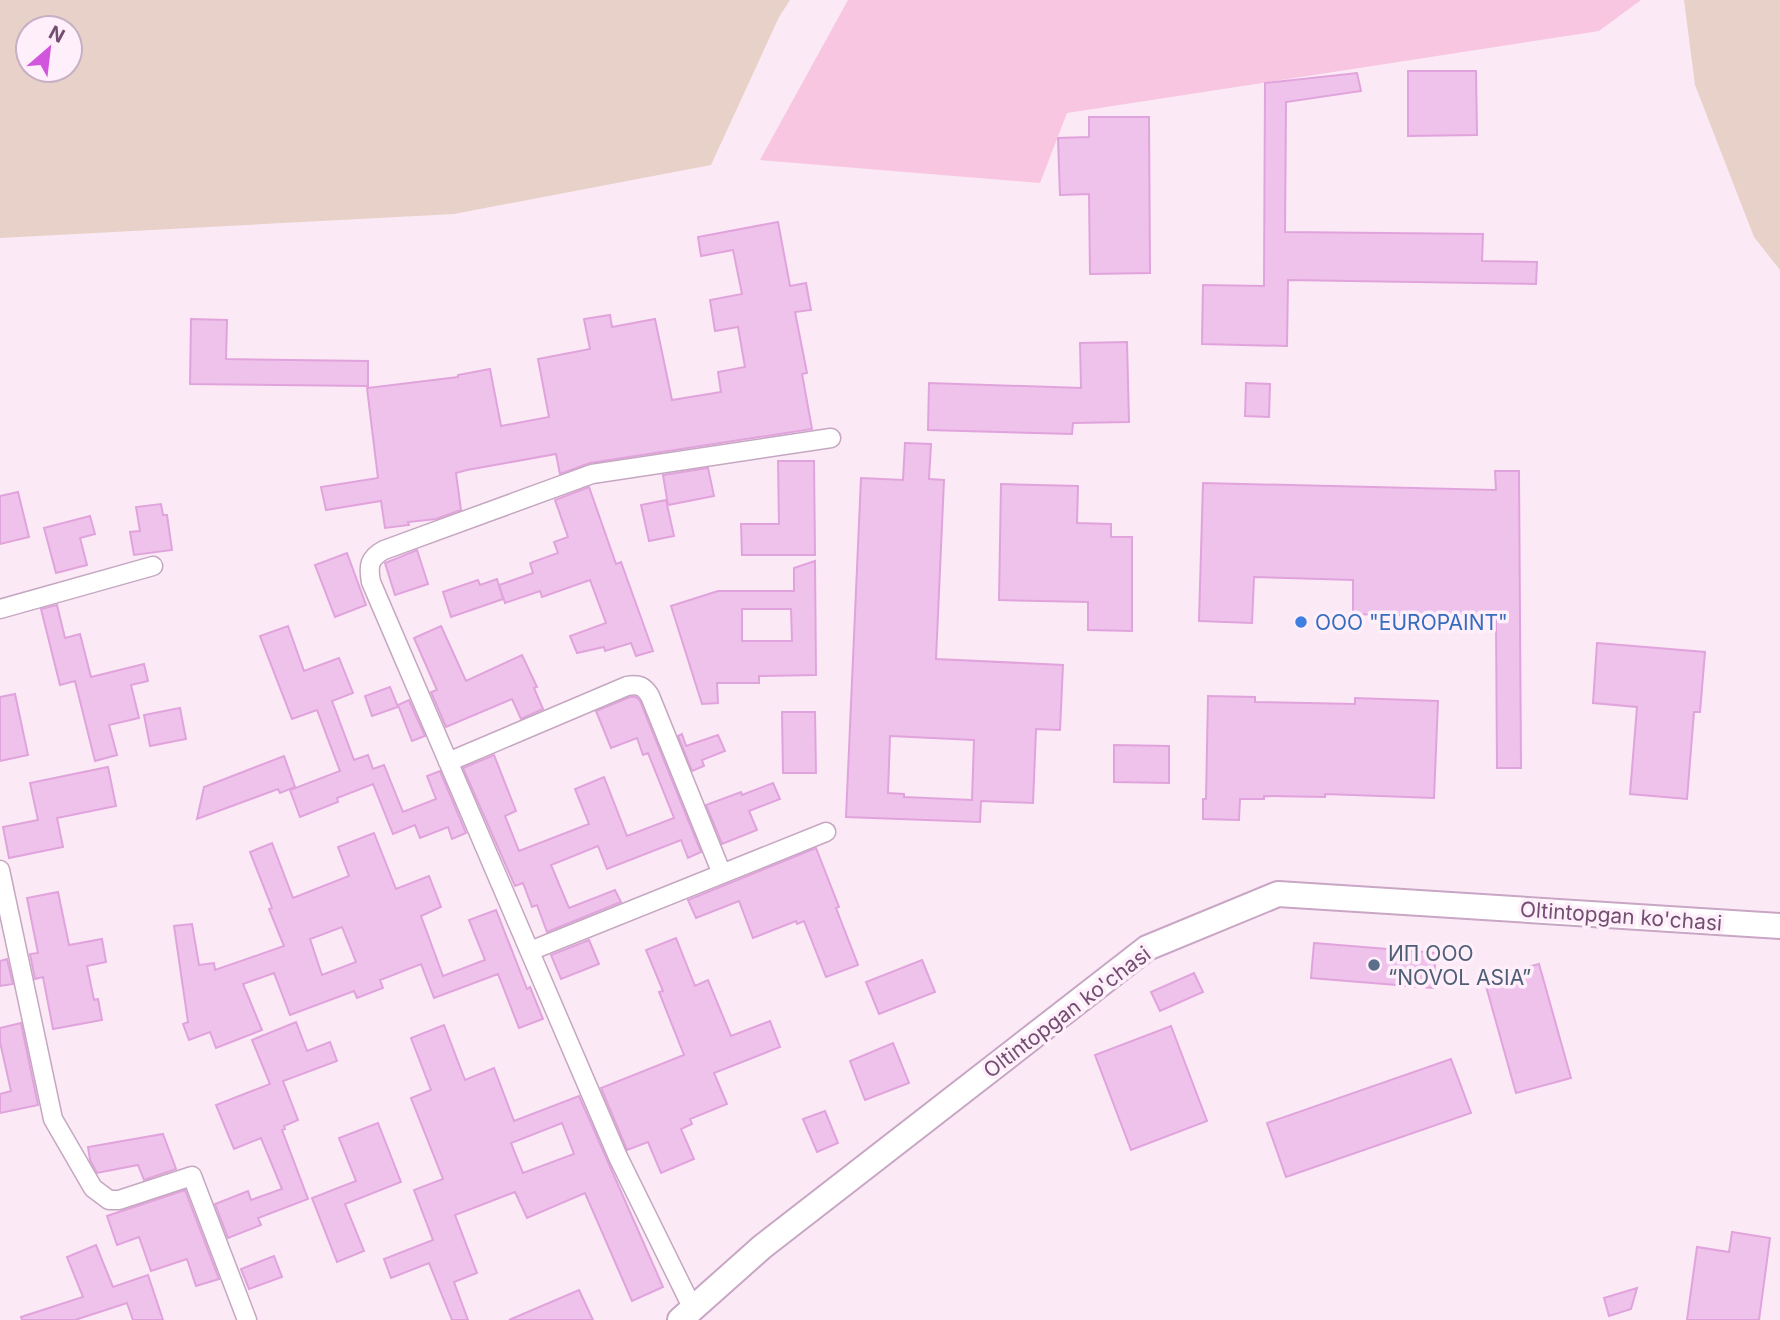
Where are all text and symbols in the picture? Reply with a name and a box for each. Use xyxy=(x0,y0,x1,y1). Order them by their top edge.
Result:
north arrow xyxy=(14,14,84,84)
text: N xyxy=(45,21,69,48)
place label: OOO "EUROPAINT" xyxy=(1315,610,1508,635)
marker: OOO "EUROPAINT" xyxy=(1293,614,1309,630)
street label: Oltintopgan ko'chasi xyxy=(1519,896,1723,936)
street label: Oltintopgan ko'chasi xyxy=(979,941,1155,1083)
place label: ИП ООО “NOVOL ASIA” xyxy=(1388,941,1531,990)
marker: ИП ООО “NOVOL ASIA” xyxy=(1366,957,1382,973)

